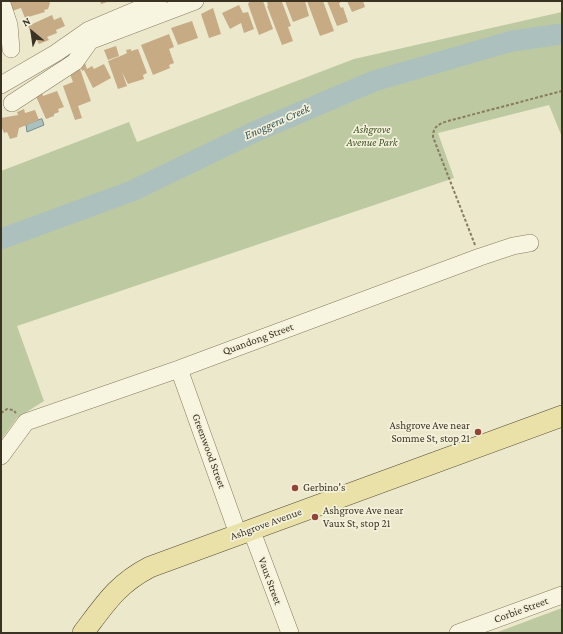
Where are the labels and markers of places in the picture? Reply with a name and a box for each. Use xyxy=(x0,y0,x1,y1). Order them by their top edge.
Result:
place label: Ashgrove Ave near Somme St, stop 21 xyxy=(390,419,470,445)
marker: Ashgrove Ave near Somme St, stop 21 xyxy=(473,427,483,437)
place label: Gerbino's xyxy=(303,481,345,495)
marker: Gerbino's xyxy=(290,483,300,493)
place label: Ashgrove Ave near Vaux St, stop 21 xyxy=(323,504,403,530)
marker: Ashgrove Ave near Vaux St, stop 21 xyxy=(310,512,320,522)

